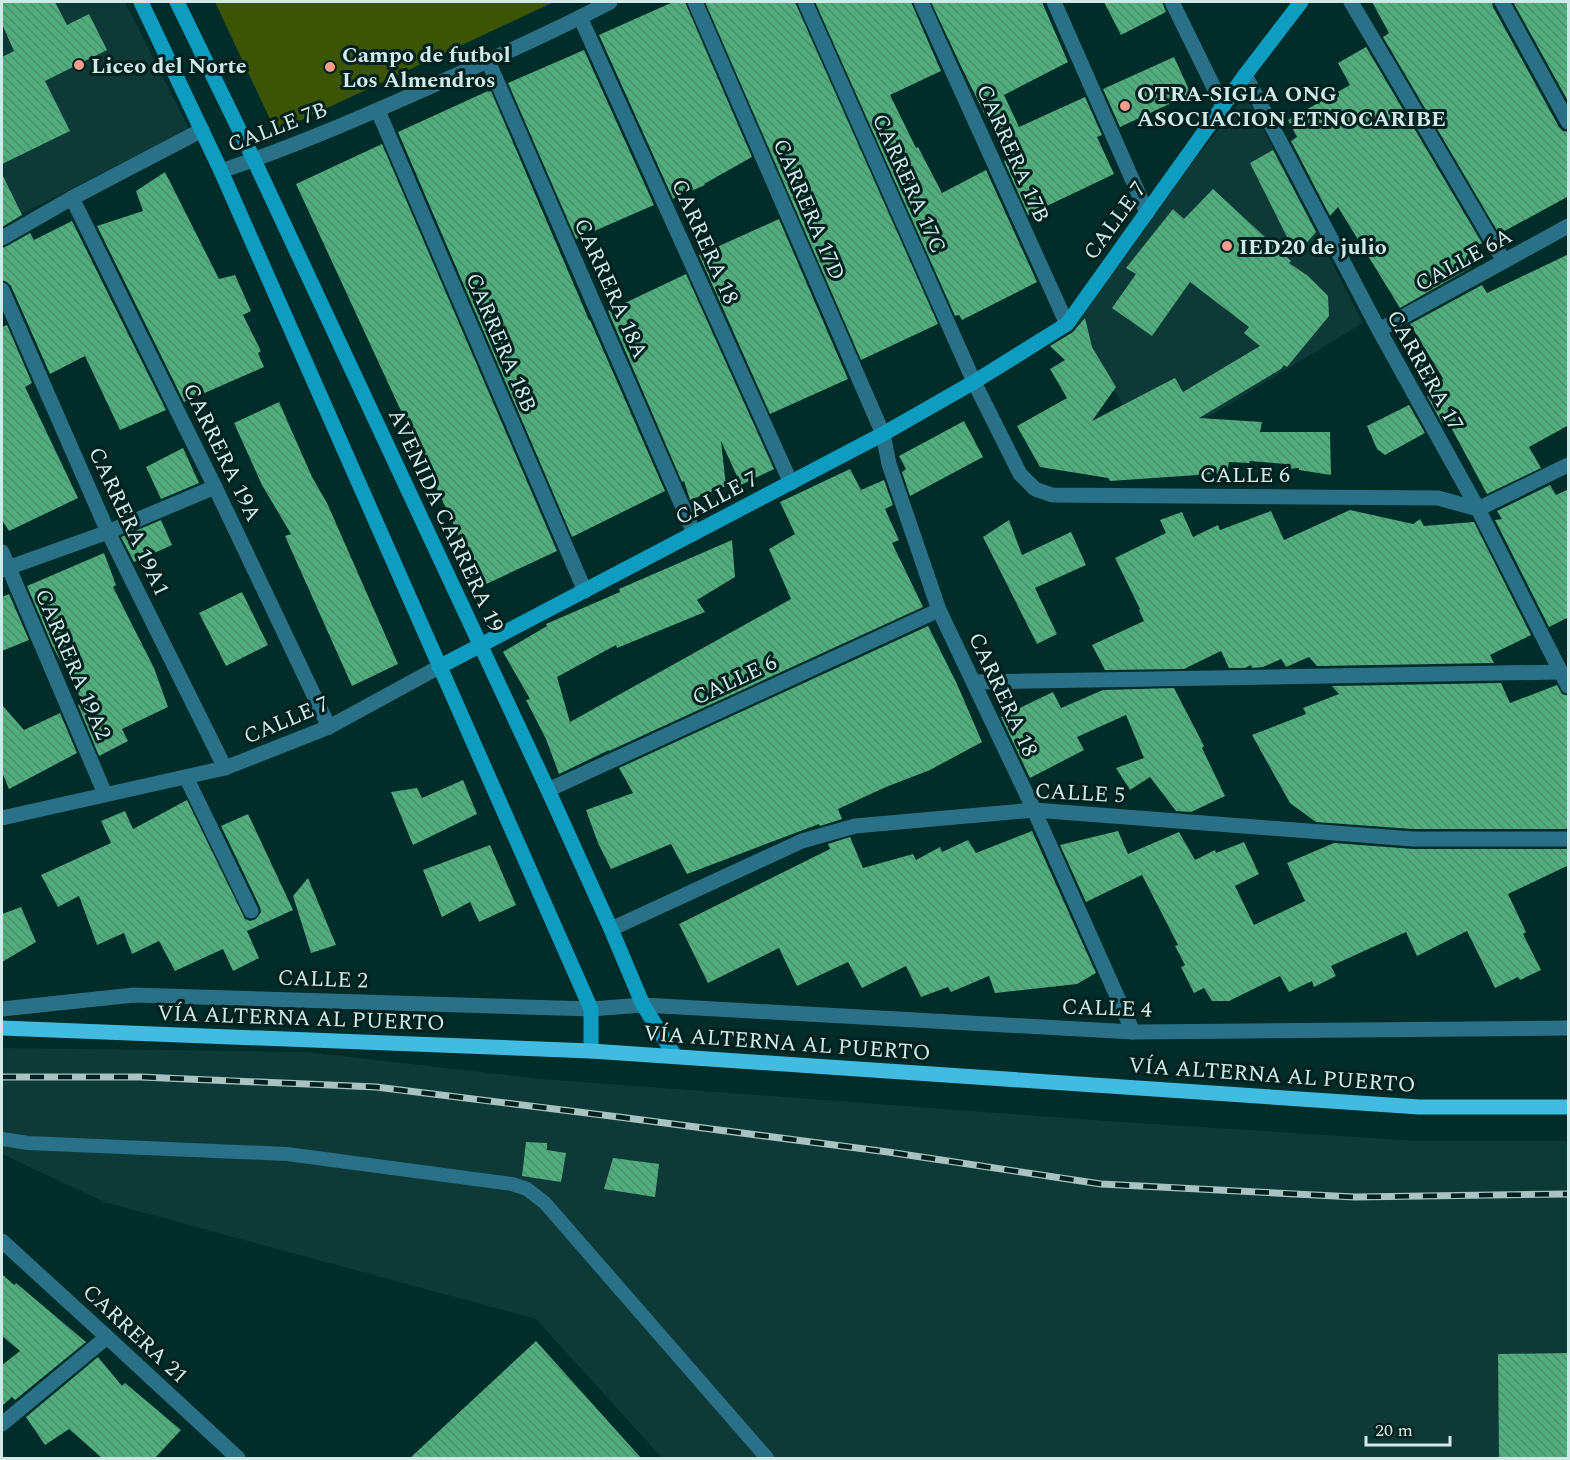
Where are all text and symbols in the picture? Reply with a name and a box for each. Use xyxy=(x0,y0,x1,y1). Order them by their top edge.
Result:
place label: Campo de futbol Los Almendros xyxy=(342,39,511,97)
place label: Liceo del Norte xyxy=(91,50,247,83)
marker: Liceo del Norte xyxy=(72,58,86,72)
marker: Campo de futbol Los Almendros xyxy=(323,60,337,74)
place label: OTRA-SIGLA ONG ASOCIACION ETNOCARIBE xyxy=(1137,78,1446,136)
street label: CARRERA 17B xyxy=(967,79,1058,228)
street label: CALLE 7B xyxy=(223,93,332,162)
marker: OTRA-SIGLA ONG ASOCIACION ETNOCARIBE xyxy=(1118,99,1132,113)
street label: CARRERA 17C xyxy=(863,108,954,259)
street label: CARRERA 17D xyxy=(764,134,853,286)
street label: CARRERA 18 xyxy=(662,174,747,310)
street label: CALLE 7 xyxy=(1075,175,1155,267)
street label: CARRERA 18A xyxy=(565,213,656,364)
street label: CALLE 6A xyxy=(1409,220,1518,301)
place label: IED20 de julio xyxy=(1239,231,1387,264)
marker: IED20 de julio xyxy=(1220,239,1234,253)
street label: CARRERA 18B xyxy=(456,268,545,417)
street label: CARRERA 17 xyxy=(1378,304,1472,437)
street label: CARRERA 19A xyxy=(174,378,269,528)
street label: AVENIDA CARRERA 19 xyxy=(379,403,512,638)
street label: CARRERA 19A1 xyxy=(80,441,178,602)
street label: CALLE 6 xyxy=(1200,459,1290,492)
street label: CALLE 7 xyxy=(669,463,764,534)
street label: CARRERA 19A2 xyxy=(26,584,119,745)
street label: CARRERA 18 xyxy=(959,627,1046,762)
street label: CALLE 6 xyxy=(687,646,783,714)
street label: CALLE 7 xyxy=(239,688,335,753)
street label: CALLE 5 xyxy=(1034,775,1126,812)
street label: CALLE 2 xyxy=(277,961,369,998)
street label: CALLE 4 xyxy=(1061,990,1153,1027)
street label: VÍA ALTERNA AL PUERTO xyxy=(157,997,445,1040)
street label: VÍA ALTERNA AL PUERTO xyxy=(642,1017,931,1070)
street label: VÍA ALTERNA AL PUERTO xyxy=(1127,1049,1416,1102)
street label: CARRERA 21 xyxy=(75,1276,195,1392)
scale bar xyxy=(1366,1409,1450,1447)
text: 20 m xyxy=(1375,1417,1413,1444)

